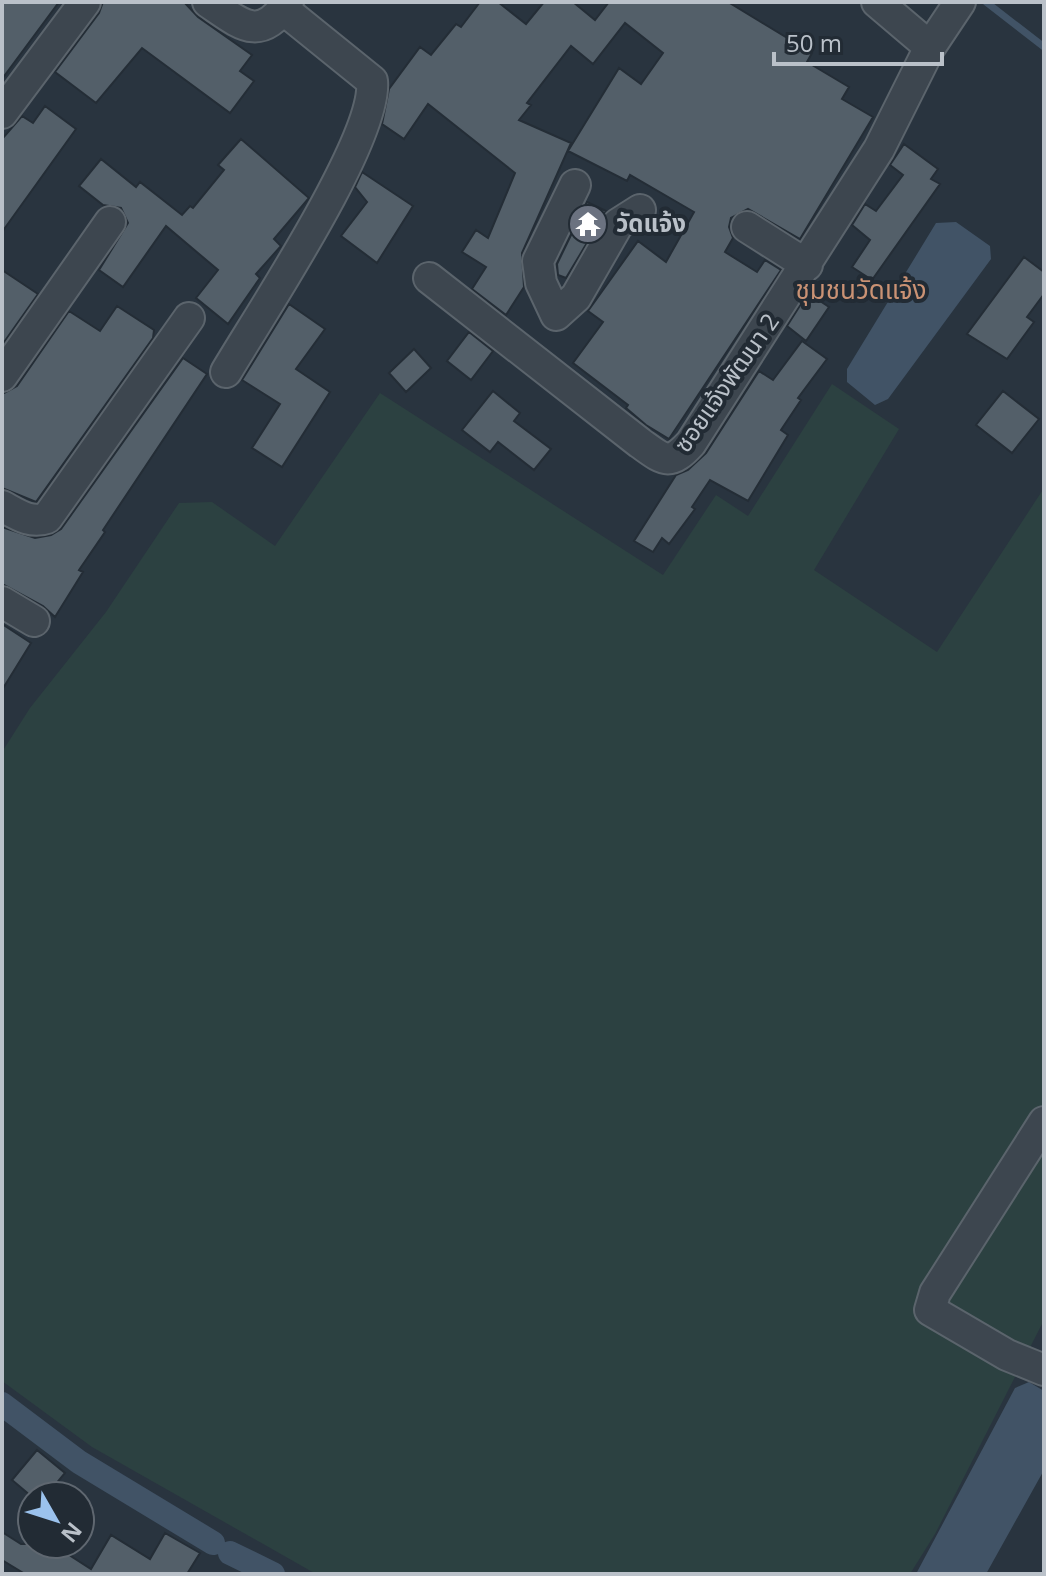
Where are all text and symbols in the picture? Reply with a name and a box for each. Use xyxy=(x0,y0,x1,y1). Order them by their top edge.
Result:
scale bar xyxy=(774,16,942,66)
text: 50 m xyxy=(786,26,842,59)
temple icon: วัดแจ้ง xyxy=(567,203,609,245)
place label: วัดแจ้ง xyxy=(616,206,686,239)
district label: ชุมชนวัดแจ้ง xyxy=(795,271,927,307)
street label: ซอยแจ้งพัฒนา 2 xyxy=(666,306,786,458)
north arrow xyxy=(16,1480,96,1560)
text: N xyxy=(55,1517,90,1550)

